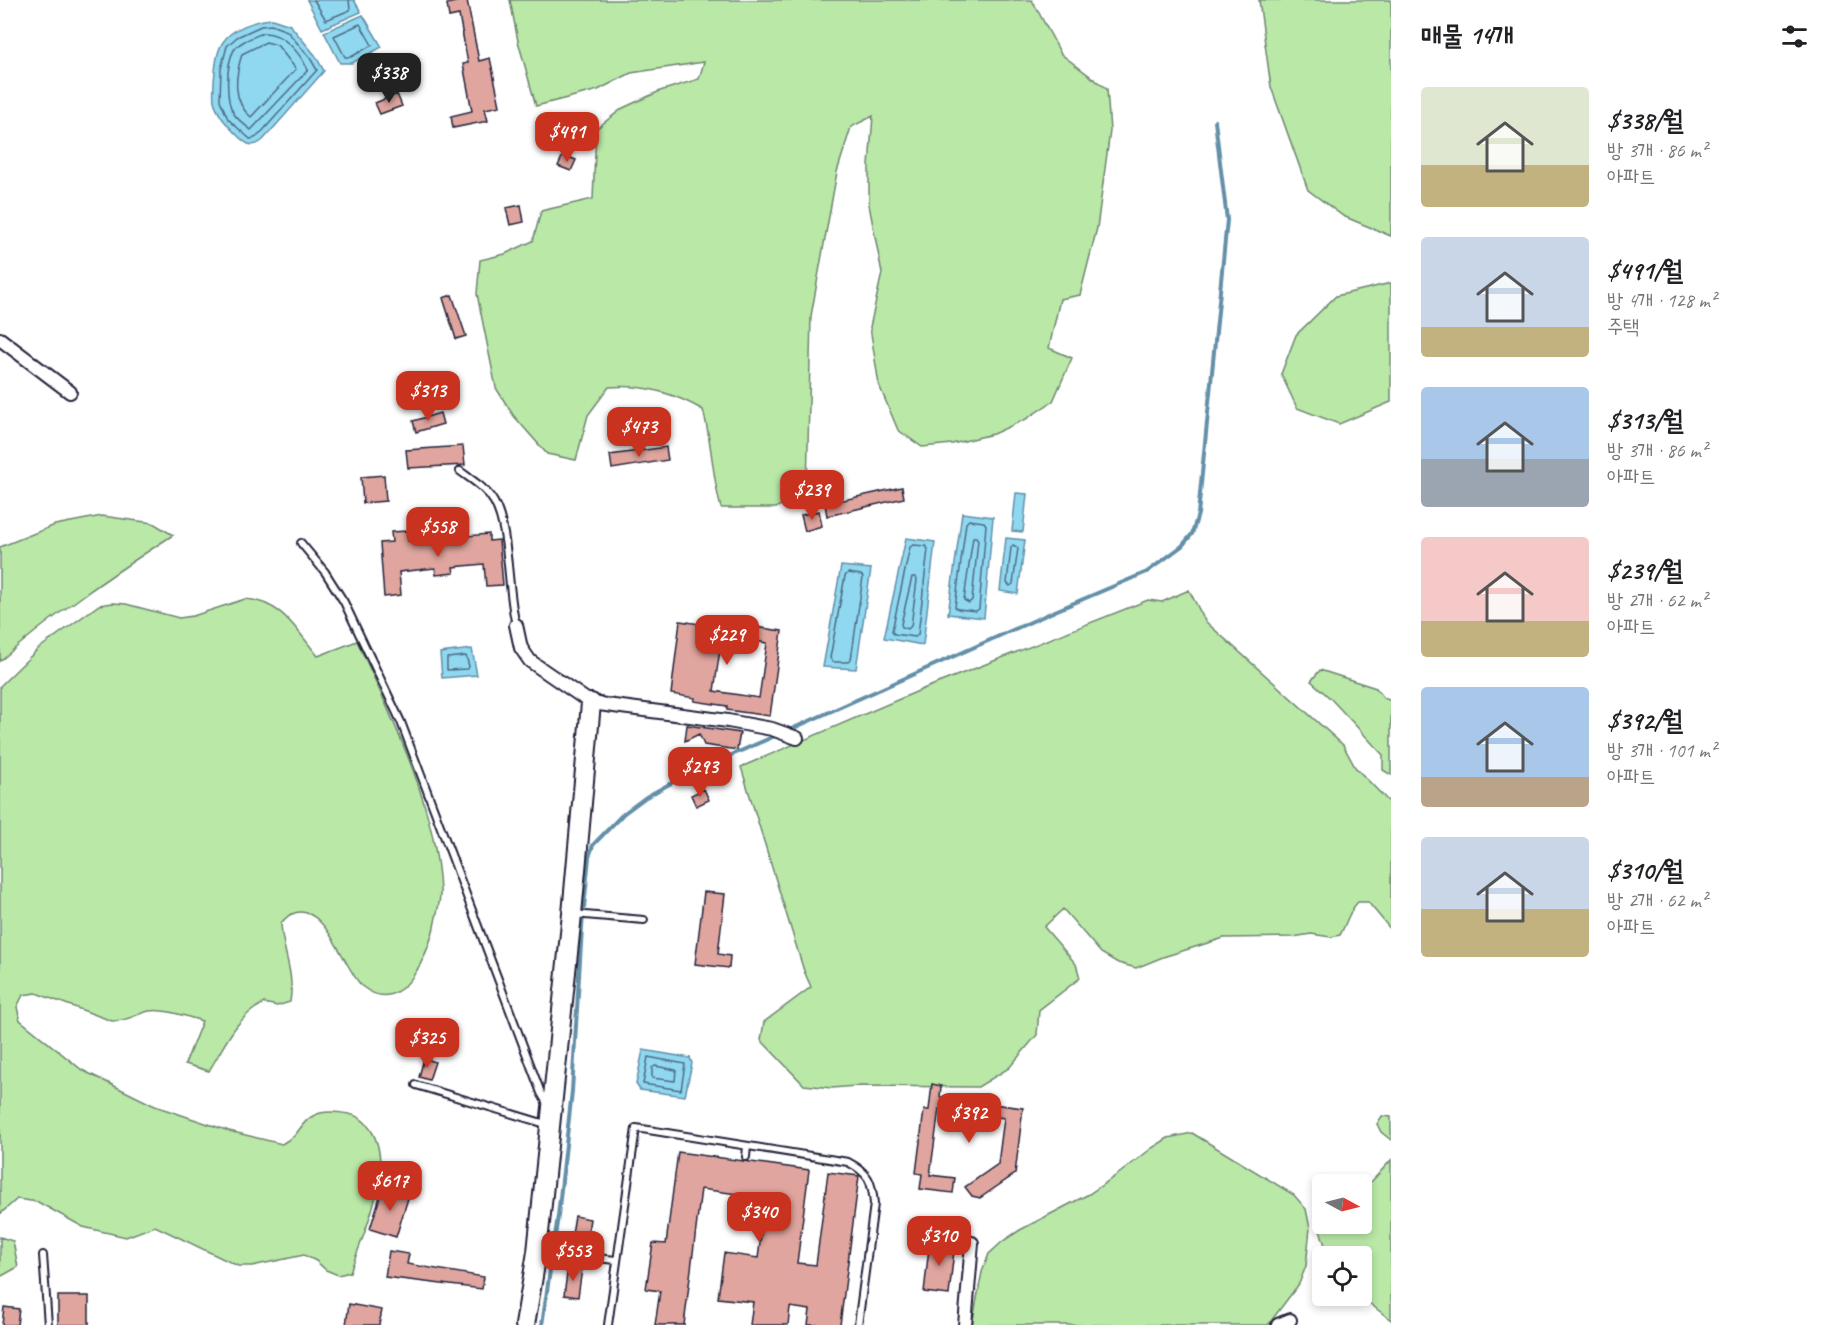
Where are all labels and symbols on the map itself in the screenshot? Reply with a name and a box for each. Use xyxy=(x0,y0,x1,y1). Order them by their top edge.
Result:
pin: $338 xyxy=(353,53,425,104)
pin: $491 xyxy=(531,112,603,163)
pin: $313 xyxy=(392,371,464,422)
pin: $473 xyxy=(603,407,675,458)
pin: $239 xyxy=(776,470,848,521)
pin: $558 xyxy=(402,507,474,558)
pin: $229 xyxy=(691,615,763,666)
pin: $293 xyxy=(664,747,736,798)
pin: $325 xyxy=(391,1018,463,1069)
pin: $392 xyxy=(933,1093,1005,1144)
pin: $617 xyxy=(354,1161,426,1212)
north arrow xyxy=(1312,1174,1372,1234)
pin: $340 xyxy=(723,1192,795,1243)
pin: $310 xyxy=(903,1216,975,1267)
pin: $553 xyxy=(537,1231,609,1282)

